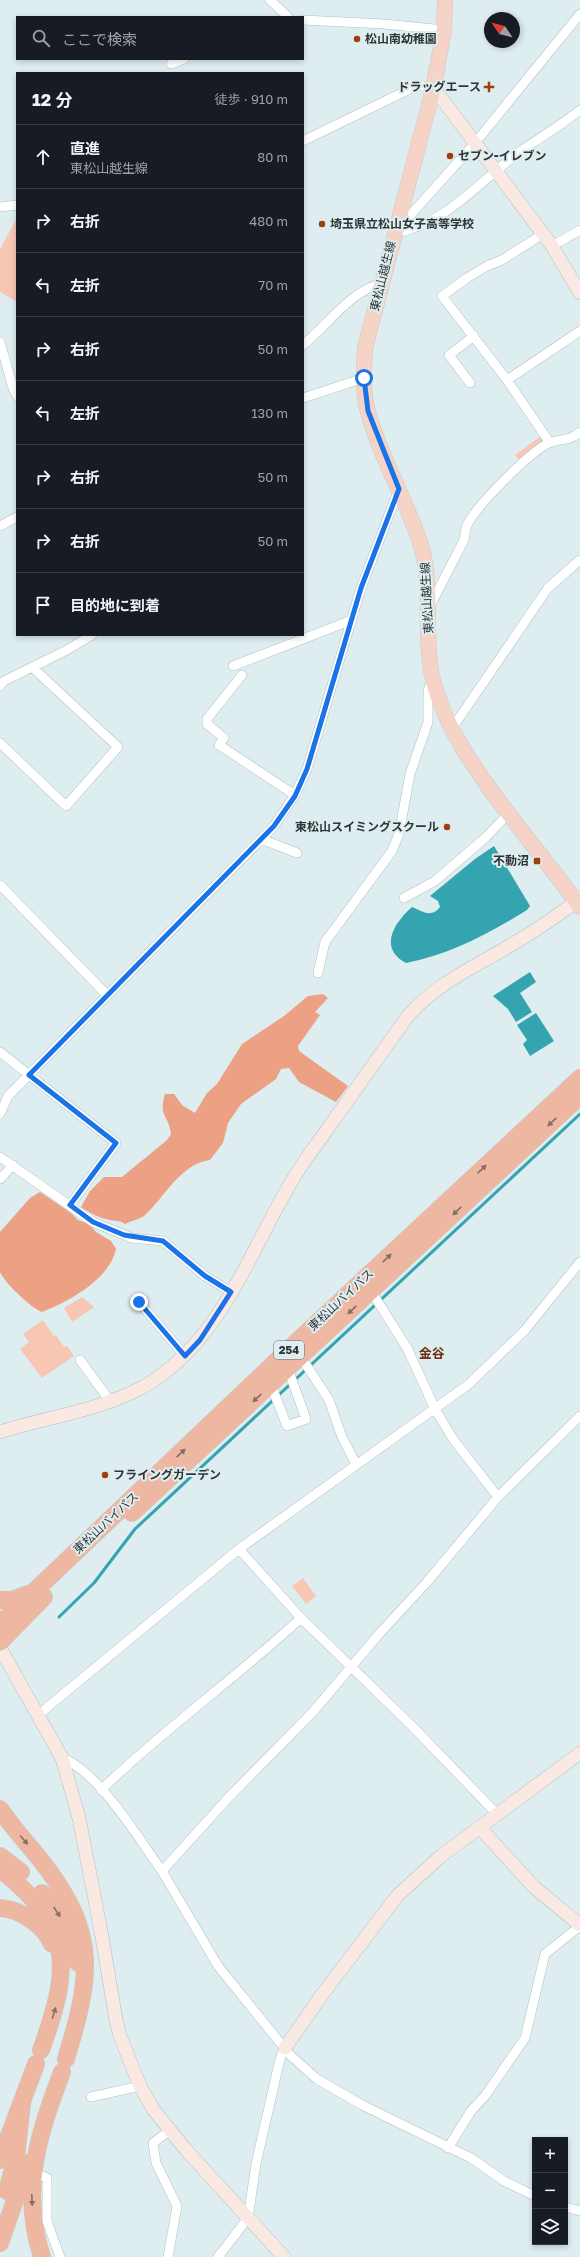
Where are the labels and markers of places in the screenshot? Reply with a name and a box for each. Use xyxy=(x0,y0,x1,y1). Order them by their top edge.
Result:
place label: 松山南幼稚園 xyxy=(365,31,437,46)
marker: 松山南幼稚園 xyxy=(352,34,362,44)
place label: ドラッグエース xyxy=(398,79,481,94)
marker: ドラッグエース xyxy=(484,82,494,92)
place label: セブン-イレブン xyxy=(458,148,547,163)
marker: セブン-イレブン xyxy=(445,151,455,161)
place label: 埼玉県立松山女子高等学校 xyxy=(330,216,474,231)
marker: 埼玉県立松山女子高等学校 xyxy=(317,219,327,229)
place label: 東松山スイミングスクール xyxy=(295,819,439,834)
marker: 東松山スイミングスクール xyxy=(442,822,452,832)
place label: 不動沼 xyxy=(493,853,529,868)
marker: 不動沼 xyxy=(532,856,542,866)
place label: フライングガーデン xyxy=(113,1467,221,1482)
marker: フライングガーデン xyxy=(100,1470,110,1480)

